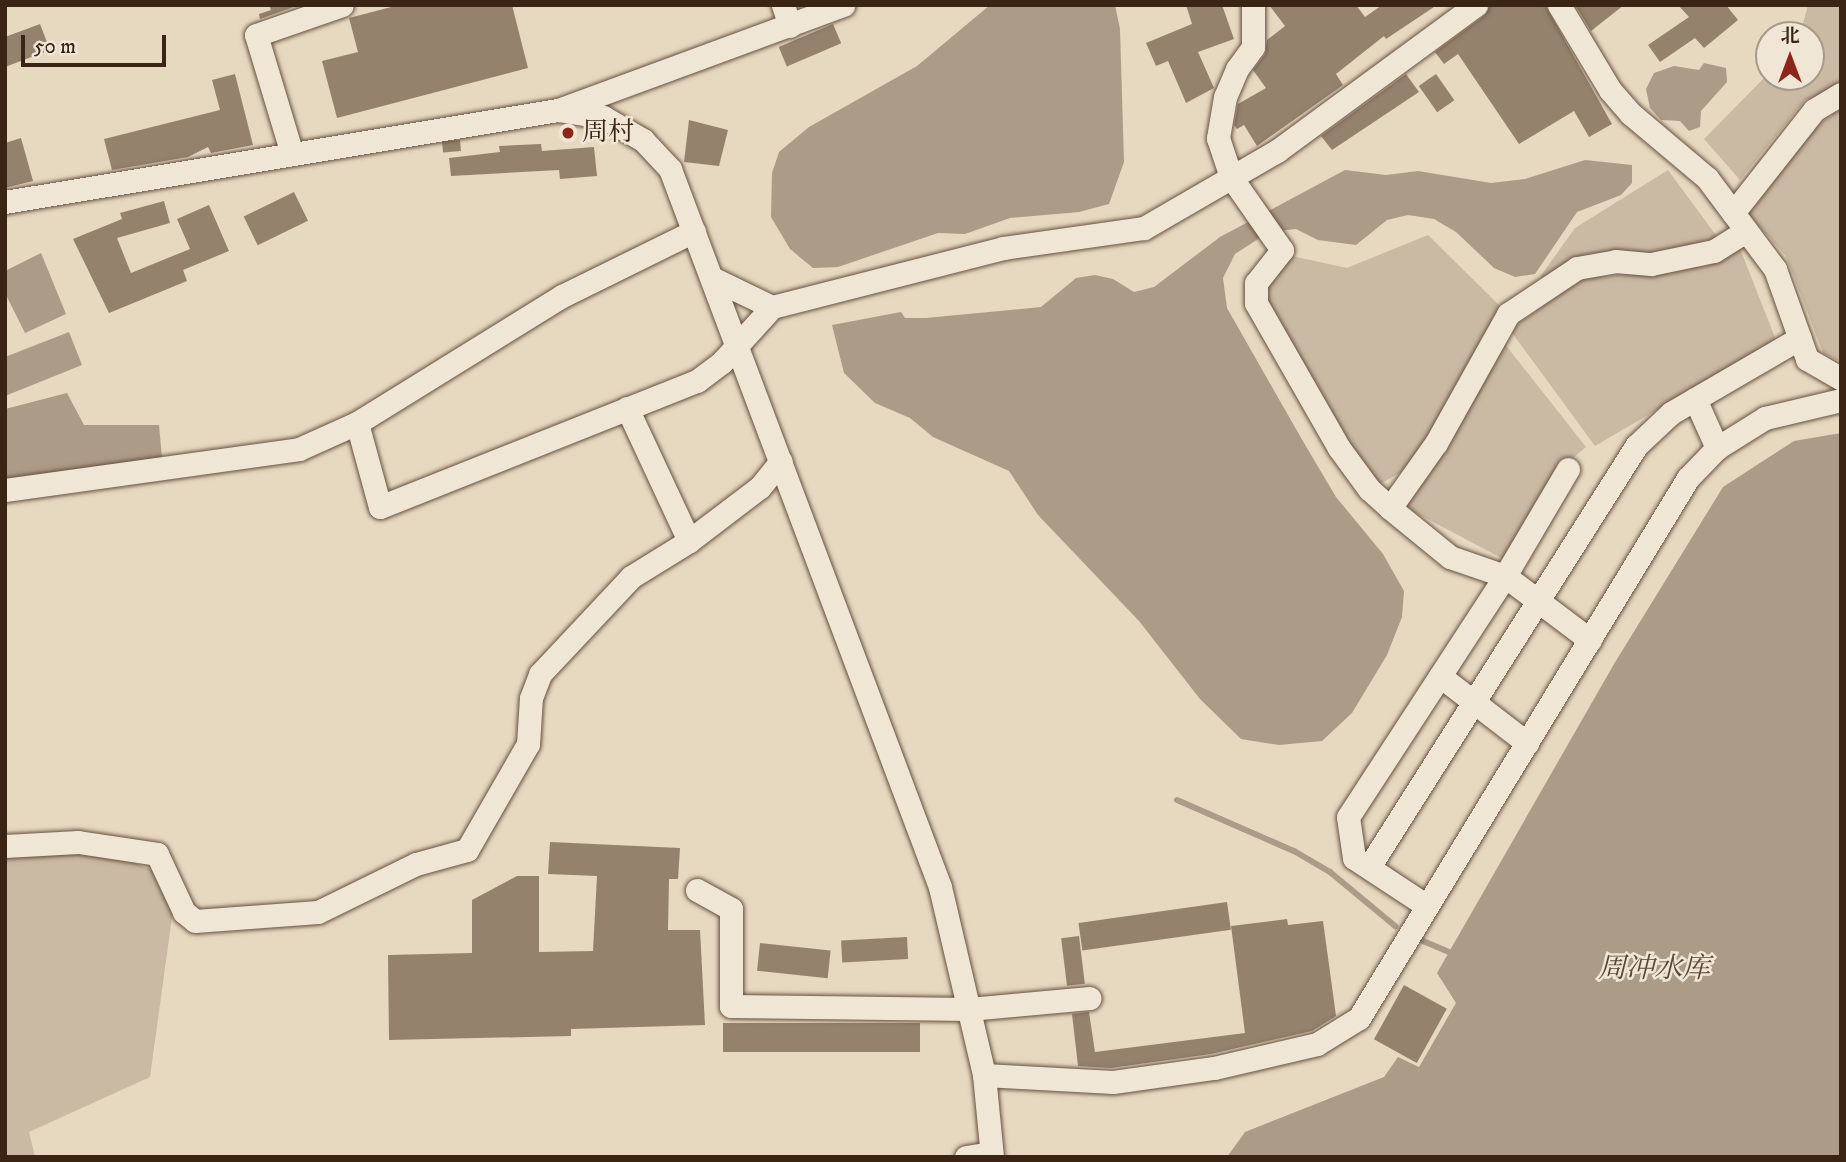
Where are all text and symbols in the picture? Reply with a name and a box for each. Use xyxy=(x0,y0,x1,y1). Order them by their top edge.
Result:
scale bar xyxy=(24,21,170,65)
north arrow xyxy=(1755,21,1825,91)
text: 北 xyxy=(1780,25,1800,48)
text: 50 m xyxy=(34,34,76,60)
place label: 周村 xyxy=(582,117,634,149)
marker: 周村 xyxy=(560,125,576,141)
water label: 周冲水库 xyxy=(1598,952,1710,986)

